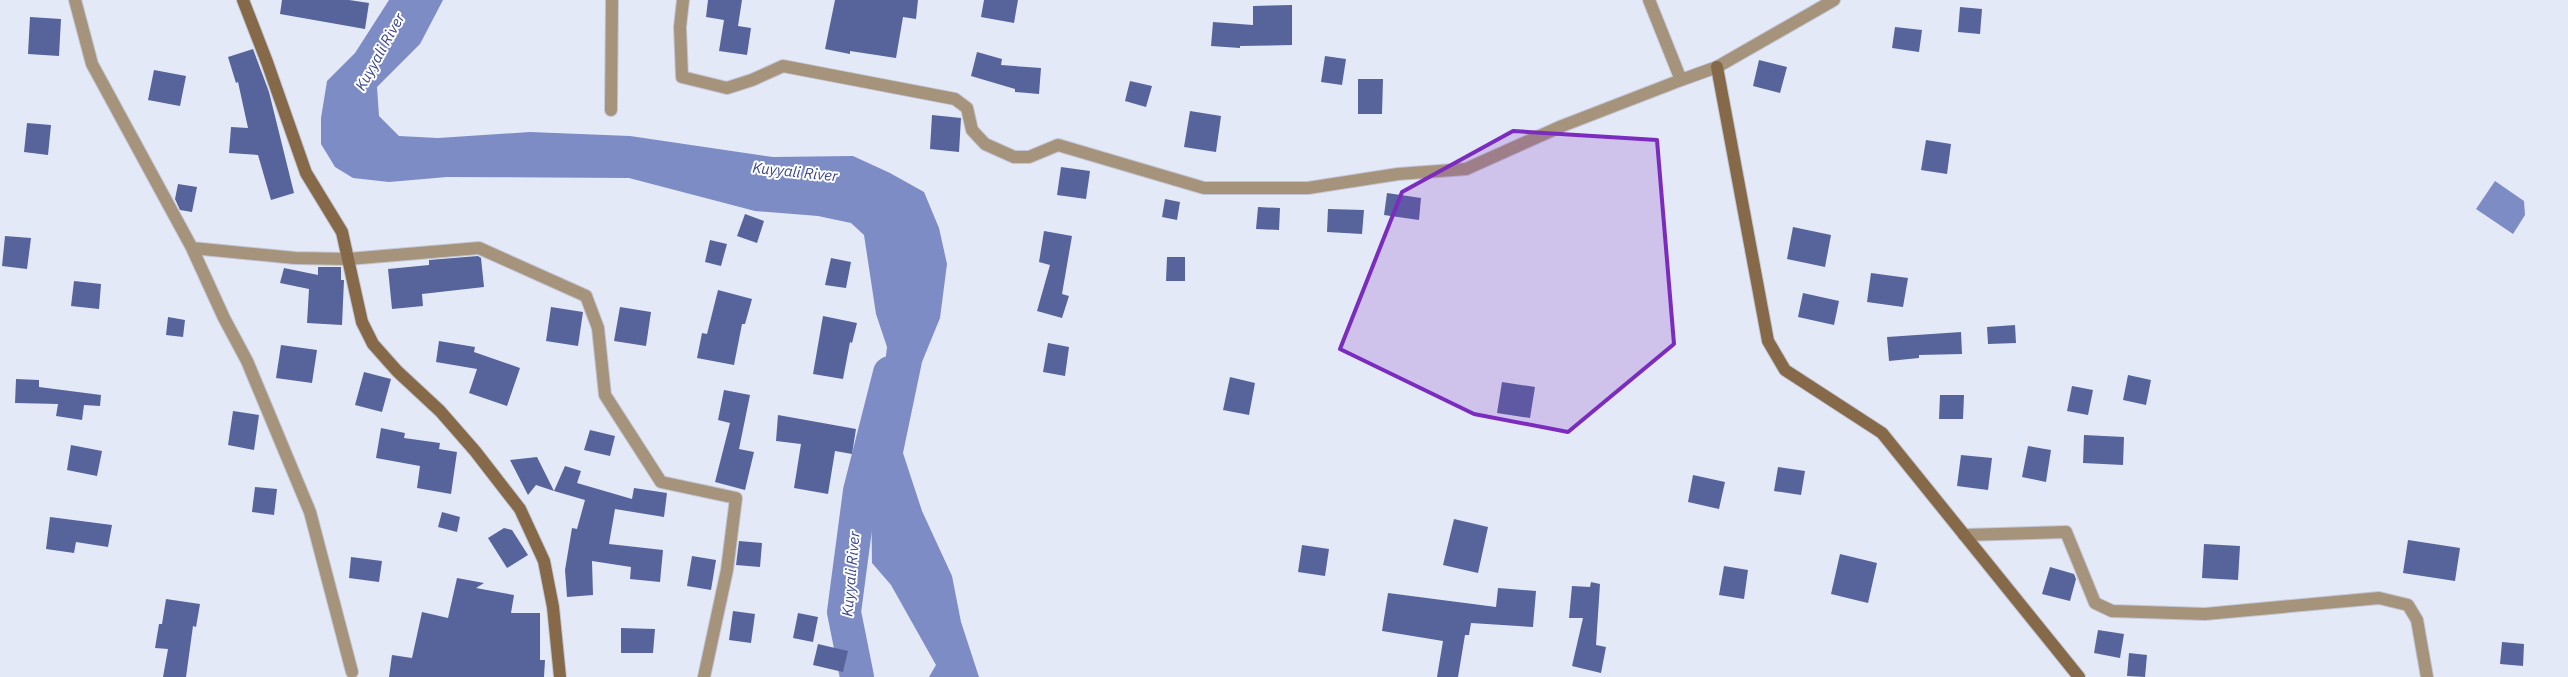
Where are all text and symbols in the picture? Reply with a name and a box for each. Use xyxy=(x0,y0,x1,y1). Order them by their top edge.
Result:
water label: Kuyyali River xyxy=(351,9,409,94)
water label: Kuyyali River xyxy=(752,158,839,185)
water label: Kuyyali River xyxy=(837,530,864,617)

